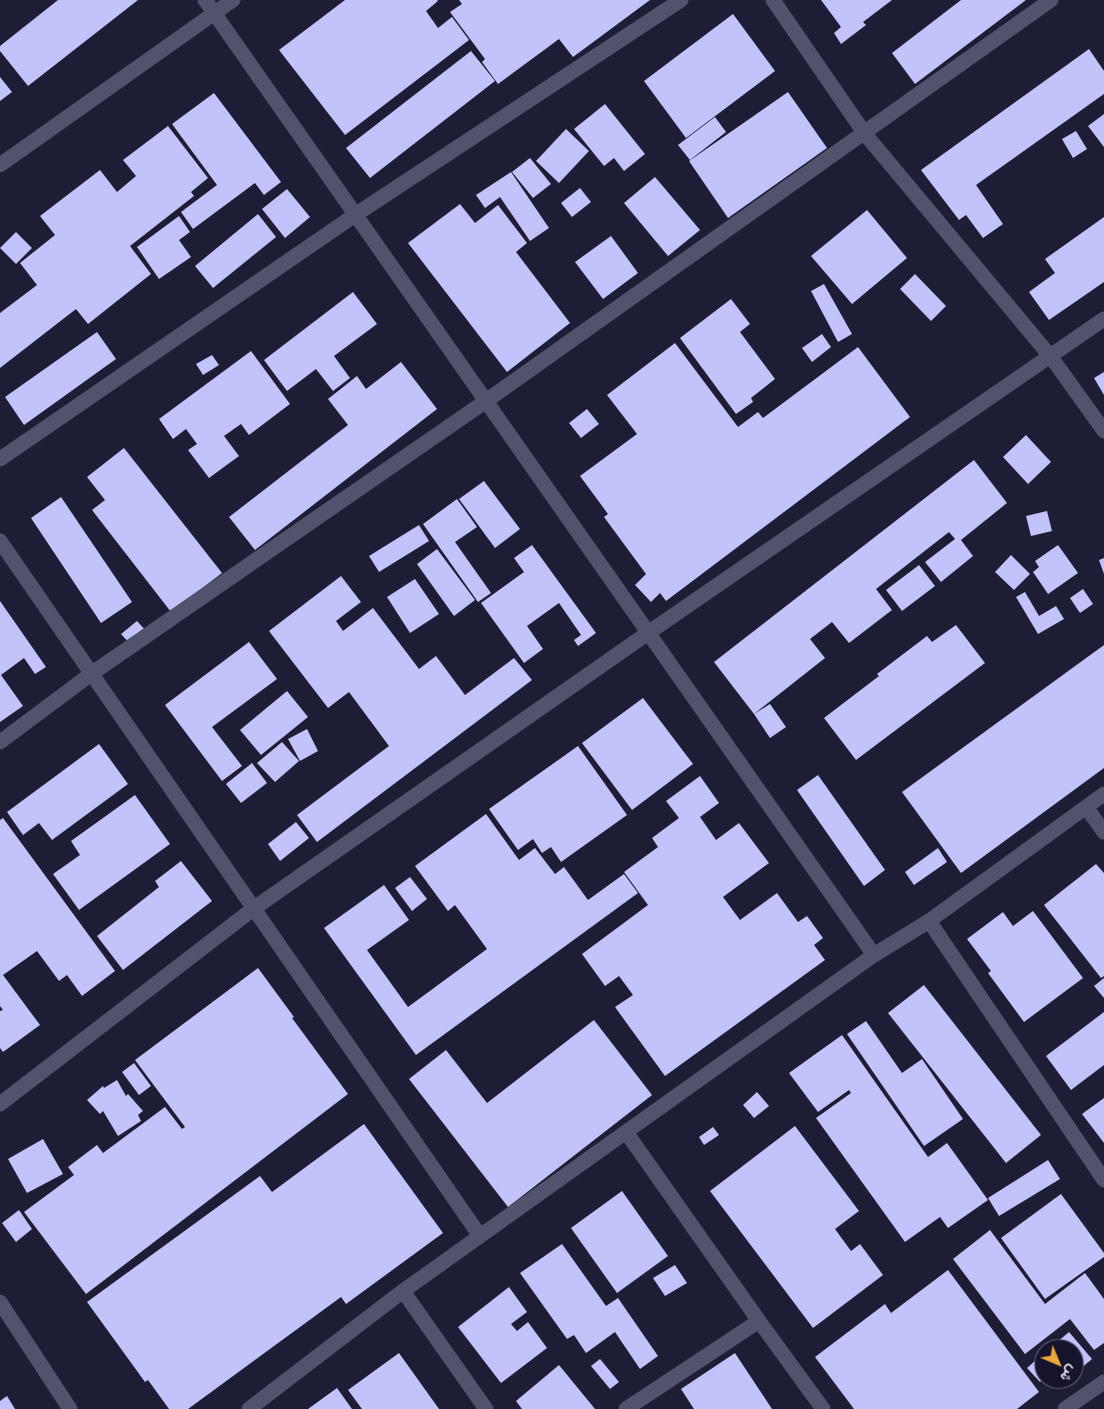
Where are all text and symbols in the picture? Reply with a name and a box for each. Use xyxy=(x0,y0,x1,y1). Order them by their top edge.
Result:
north arrow xyxy=(1034,1339,1084,1389)
text: ش xyxy=(1057,1362,1081,1386)

